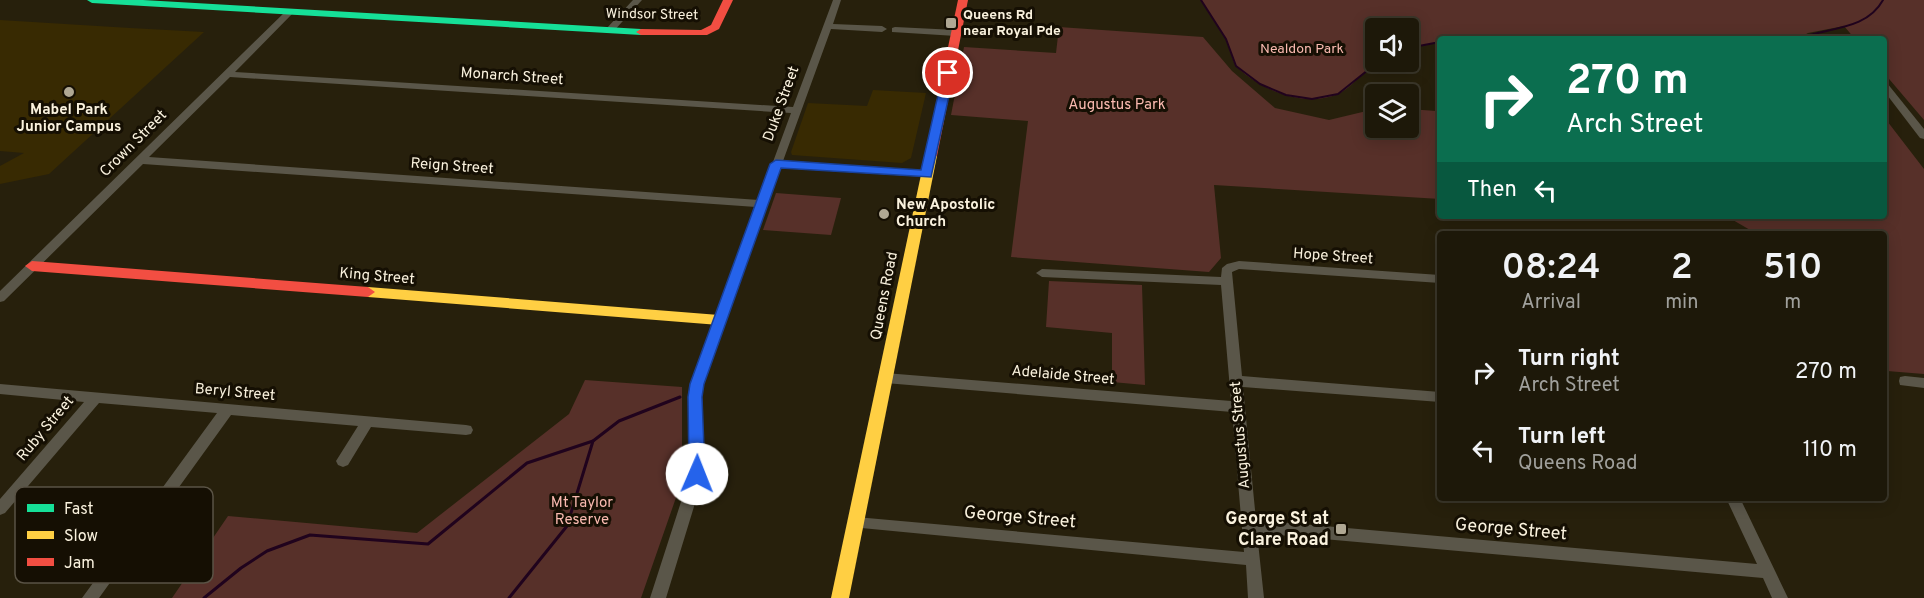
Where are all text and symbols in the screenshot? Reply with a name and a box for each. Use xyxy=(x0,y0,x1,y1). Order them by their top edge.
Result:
street label: Windsor Street xyxy=(605,6,699,24)
place label: Queens Rd near Royal Pde xyxy=(963,7,1061,40)
marker: Queens Rd near Royal Pde xyxy=(944,16,958,30)
map controls xyxy=(1365,18,1419,138)
button: sound xyxy=(1365,18,1419,72)
park label: Nealdon Park xyxy=(1260,41,1344,58)
pin xyxy=(922,47,973,98)
icon: arrive xyxy=(931,56,964,89)
text: 270 m xyxy=(1566,56,1689,109)
icon: right xyxy=(1467,60,1545,138)
street label: Monarch Street xyxy=(460,64,564,90)
street label: Duke Street xyxy=(760,64,804,144)
button: layers xyxy=(1365,84,1419,138)
marker: Mabel Park Junior Campus xyxy=(62,85,76,99)
park label: Augustus Park xyxy=(1068,96,1166,115)
place label: Mabel Park Junior Campus xyxy=(17,101,121,137)
street label: Crown Street xyxy=(96,106,172,182)
text: Arch Street xyxy=(1566,108,1704,142)
street label: Reign Street xyxy=(410,155,494,179)
icon: left xyxy=(1529,174,1562,207)
text: Then xyxy=(1467,177,1517,204)
place label: New Apostolic Church xyxy=(896,196,996,232)
marker: New Apostolic Church xyxy=(877,207,891,221)
street label: Hope Street xyxy=(1292,245,1374,269)
text: 08:24 xyxy=(1501,246,1601,292)
text: 2 xyxy=(1671,246,1693,292)
text: 510 xyxy=(1763,246,1823,292)
street label: Queens Road xyxy=(867,250,903,342)
street label: King Street xyxy=(338,264,416,290)
text: Arrival xyxy=(1521,290,1581,316)
text: min xyxy=(1665,290,1698,316)
text: m xyxy=(1784,290,1801,316)
text: Turn right xyxy=(1518,346,1620,373)
icon: right xyxy=(1467,356,1500,389)
text: 270 m xyxy=(1795,359,1857,386)
street label: Adelaide Street xyxy=(1011,362,1115,390)
text: Arch Street xyxy=(1518,373,1620,399)
street label: Beryl Street xyxy=(194,380,276,406)
street label: Augustus Street xyxy=(1227,380,1255,490)
street label: Ruby Street xyxy=(13,393,79,465)
text: Turn left xyxy=(1518,424,1606,451)
icon: left xyxy=(1467,434,1500,467)
text: 110 m xyxy=(1803,437,1857,464)
position arrow xyxy=(665,442,729,506)
text: Queens Road xyxy=(1518,451,1637,477)
legend xyxy=(15,487,213,583)
park label: Mt Taylor Reserve xyxy=(551,494,613,530)
text: Fast xyxy=(64,500,94,520)
street label: George Street xyxy=(963,502,1077,534)
place label: George St at Clare Road xyxy=(1225,508,1329,552)
street label: George Street xyxy=(1454,514,1568,546)
marker: George St at Clare Road xyxy=(1334,522,1348,536)
text: Slow xyxy=(64,527,98,547)
text: Jam xyxy=(64,554,95,574)

